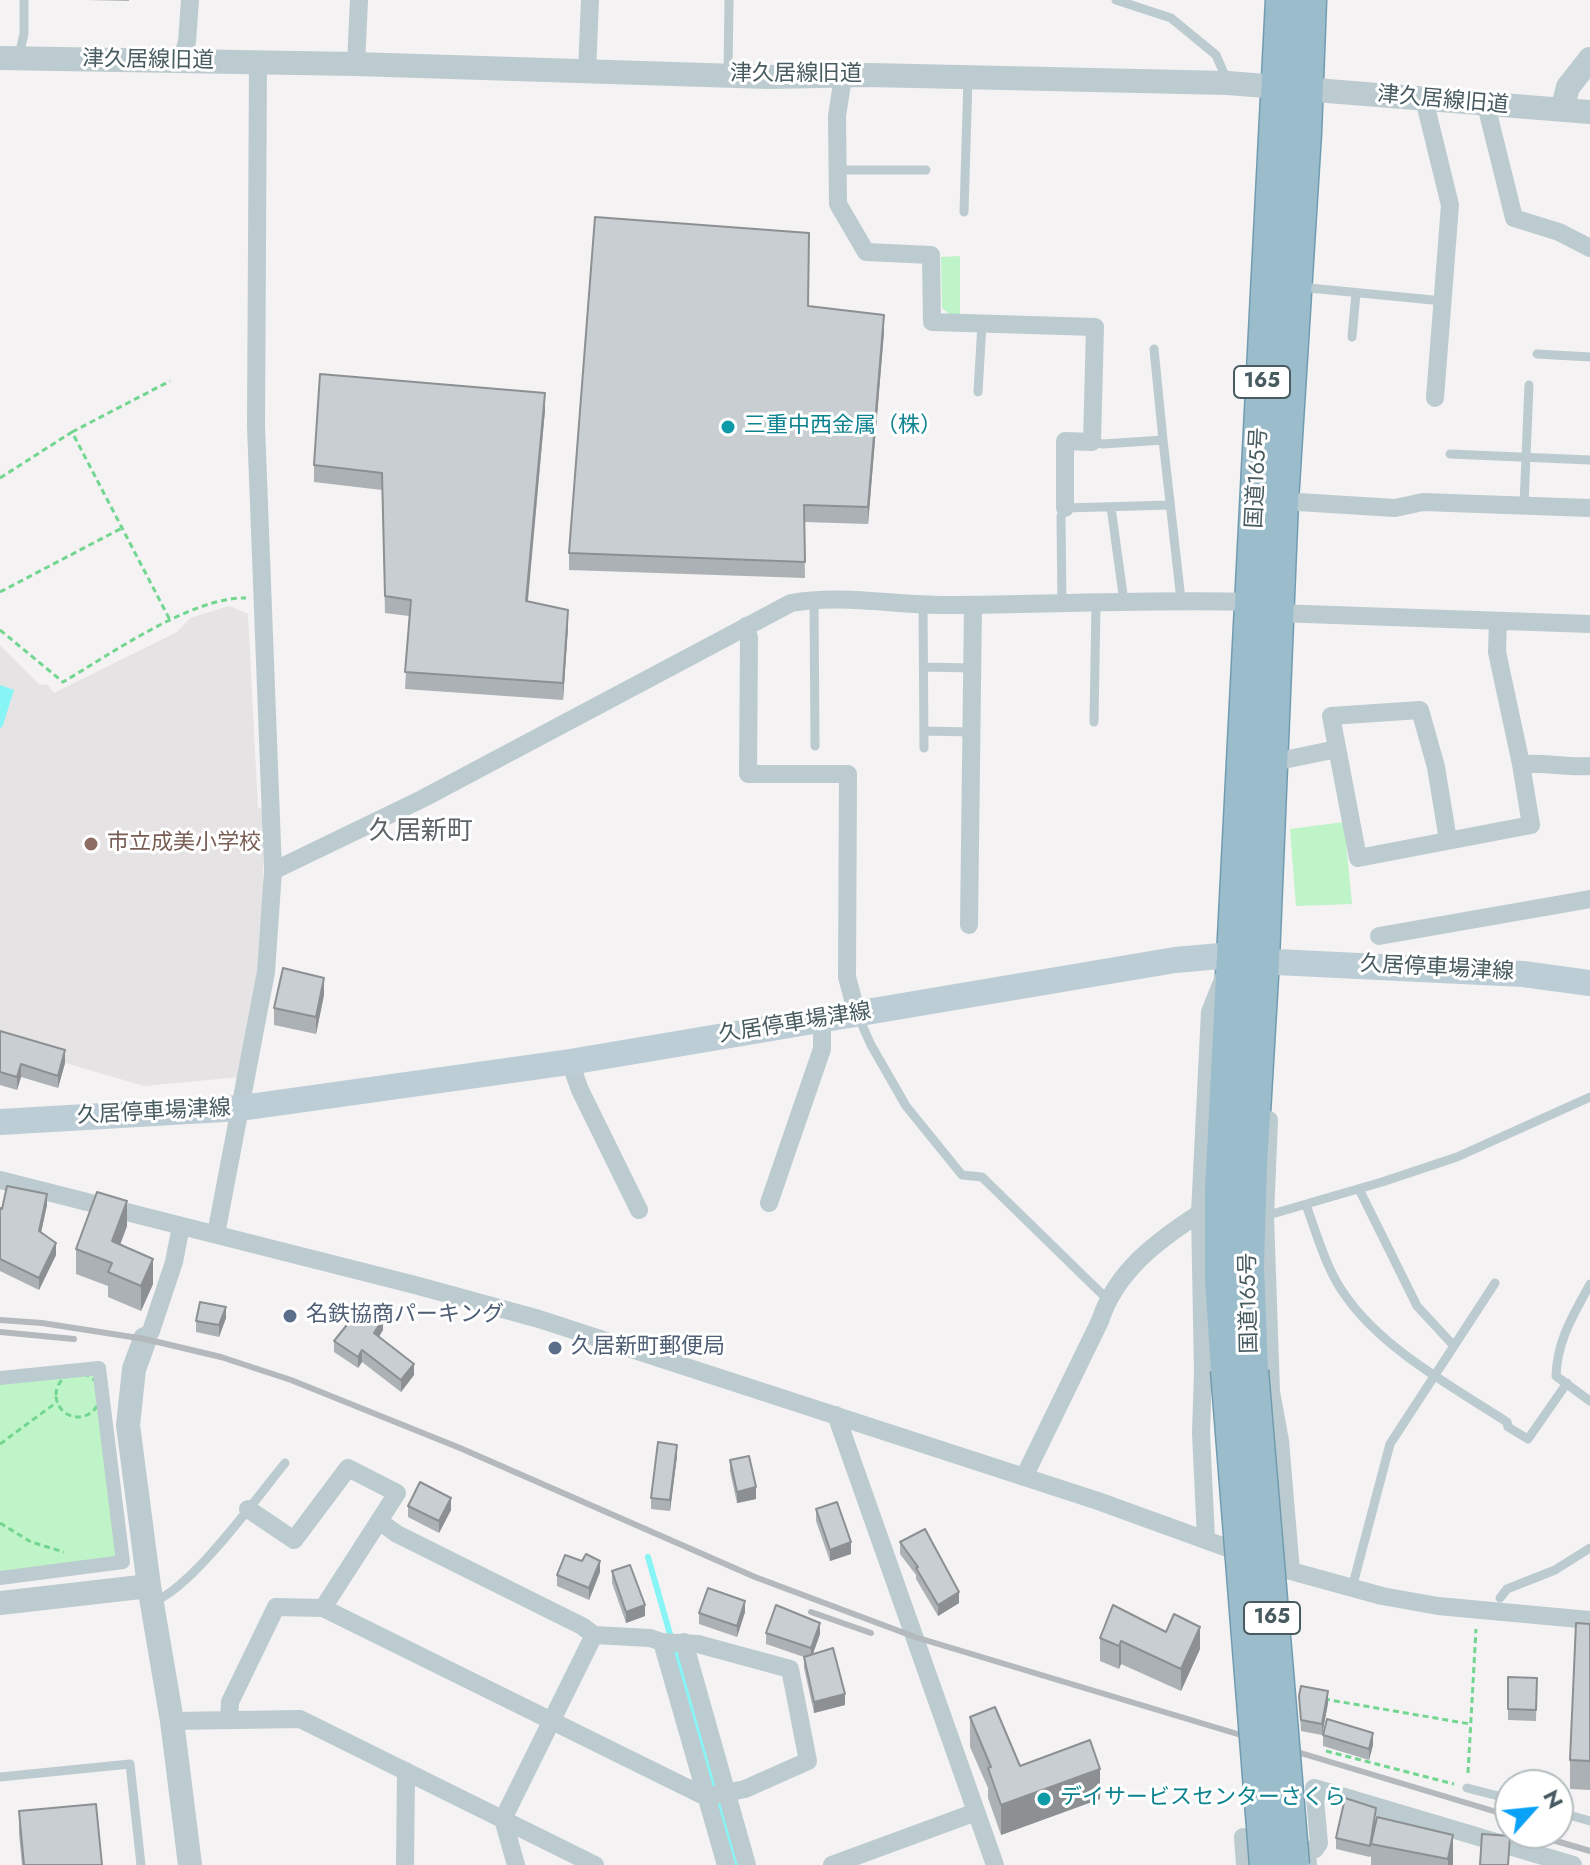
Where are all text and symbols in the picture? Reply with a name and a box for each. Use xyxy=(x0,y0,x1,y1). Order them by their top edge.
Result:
street label: 津久居線旧道 xyxy=(82,47,214,75)
street label: 津久居線旧道 xyxy=(730,62,862,88)
street label: 津久居線旧道 xyxy=(1376,82,1510,120)
road number: 165 xyxy=(1234,366,1290,398)
place label: 三重中西金属（株） xyxy=(744,414,942,440)
marker: 三重中西金属（株） xyxy=(719,418,737,436)
street label: 国道165号 xyxy=(1242,427,1274,529)
district label: 久居新町 xyxy=(369,817,473,849)
place label: 市立成美小学校 xyxy=(107,831,261,857)
marker: 市立成美小学校 xyxy=(82,835,100,853)
street label: 久居停車場津線 xyxy=(1359,952,1515,986)
street label: 久居停車場津線 xyxy=(717,999,873,1049)
street label: 久居停車場津線 xyxy=(76,1096,232,1130)
street label: 国道165号 xyxy=(1236,1252,1264,1354)
place label: 名鉄協商パーキング xyxy=(306,1303,504,1329)
marker: 名鉄協商パーキング xyxy=(281,1307,299,1325)
place label: 久居新町郵便局 xyxy=(571,1335,725,1361)
marker: 久居新町郵便局 xyxy=(546,1339,564,1357)
road number: 165 xyxy=(1244,1602,1300,1634)
north arrow xyxy=(1494,1769,1574,1849)
text: N xyxy=(1535,1784,1572,1814)
place label: デイサービスセンターさくら xyxy=(1060,1786,1346,1812)
marker: デイサービスセンターさくら xyxy=(1035,1790,1053,1808)

